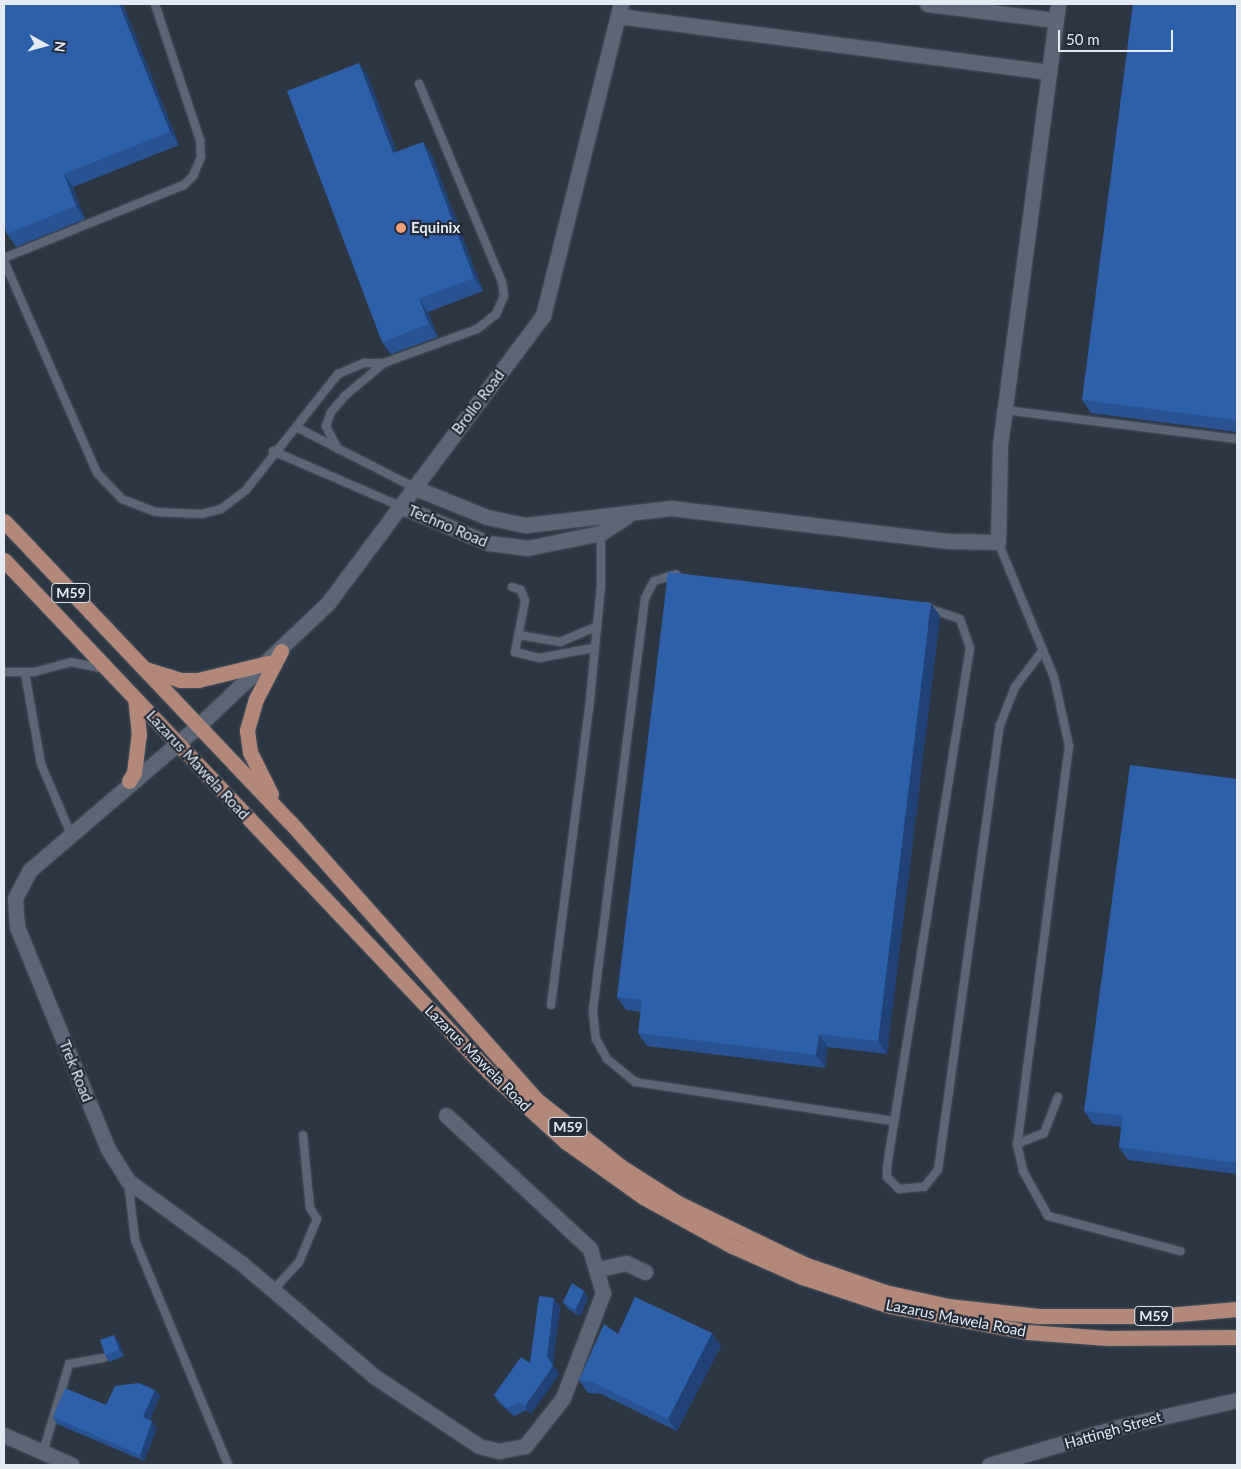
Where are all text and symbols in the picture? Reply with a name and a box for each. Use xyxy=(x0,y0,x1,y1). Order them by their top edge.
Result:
north arrow xyxy=(20,20,70,70)
scale bar xyxy=(1061,20,1176,52)
text: 50 m xyxy=(1066,30,1100,48)
text: N xyxy=(51,40,69,53)
place label: Equinix xyxy=(411,219,460,237)
marker: Equinix xyxy=(395,222,407,234)
street label: Brollo Road xyxy=(448,366,508,438)
street label: Techno Road xyxy=(406,501,490,551)
road number: M59 xyxy=(51,582,91,604)
street label: Lazarus Mawela Road xyxy=(143,707,253,823)
street label: Lazarus Mawela Road xyxy=(421,1001,535,1115)
street label: Trek Road xyxy=(55,1037,97,1105)
road number: M59 xyxy=(548,1116,588,1138)
street label: Lazarus Mawela Road xyxy=(884,1296,1028,1340)
road number: M59 xyxy=(1134,1304,1174,1328)
street label: Hattingh Street xyxy=(1062,1408,1164,1452)

